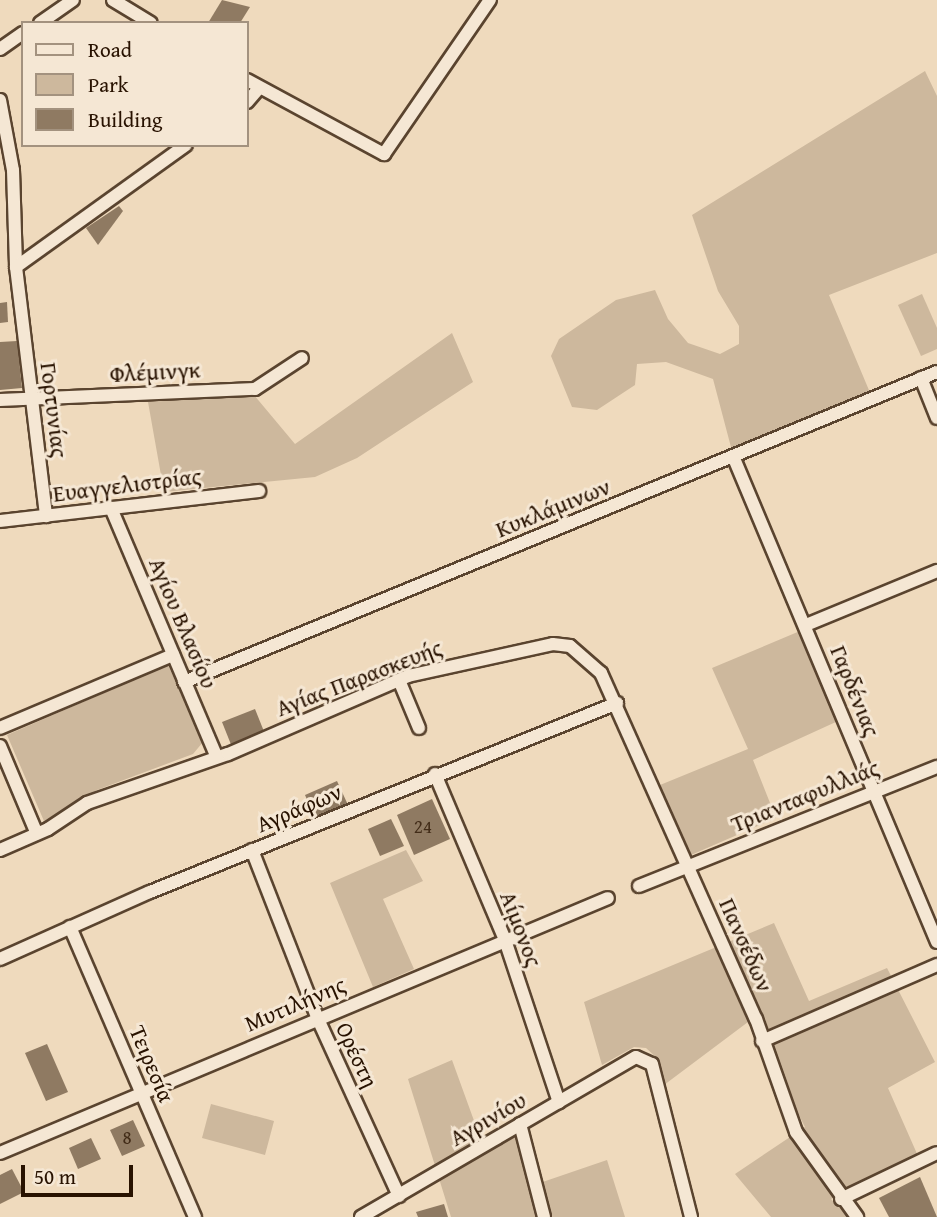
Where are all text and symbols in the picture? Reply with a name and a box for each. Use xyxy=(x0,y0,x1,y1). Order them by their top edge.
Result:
legend xyxy=(21,21,248,147)
text: Road xyxy=(88,34,132,65)
text: Park xyxy=(88,69,129,100)
text: Building xyxy=(88,104,162,135)
street label: Φλέμινγκ xyxy=(109,356,201,388)
street label: Γορτυνίας xyxy=(34,361,74,459)
street label: Ευαγγελιστρίας xyxy=(51,462,203,508)
street label: Κυκλάμινων xyxy=(492,472,614,544)
street label: Αγίου Βλασίου xyxy=(143,553,223,693)
street label: Αγίας Παρασκευής xyxy=(272,634,446,722)
street label: Γαρδένιας xyxy=(824,641,886,741)
street label: Τριανταφυλλιάς xyxy=(727,754,883,838)
street label: Αγράφων xyxy=(252,778,346,838)
house number: 24 xyxy=(414,816,432,838)
street label: Αίμονος xyxy=(494,887,548,971)
street label: Πανσέδων xyxy=(713,894,779,996)
street label: Μυτιλήνης xyxy=(240,970,350,1038)
street label: Ορέστη xyxy=(330,1018,384,1092)
street label: Τειρεσία xyxy=(124,1021,180,1107)
street label: Αγρινίου xyxy=(445,1086,531,1152)
house number: 8 xyxy=(122,1127,132,1149)
scale bar xyxy=(24,1150,136,1194)
text: 50 m xyxy=(34,1161,76,1192)

